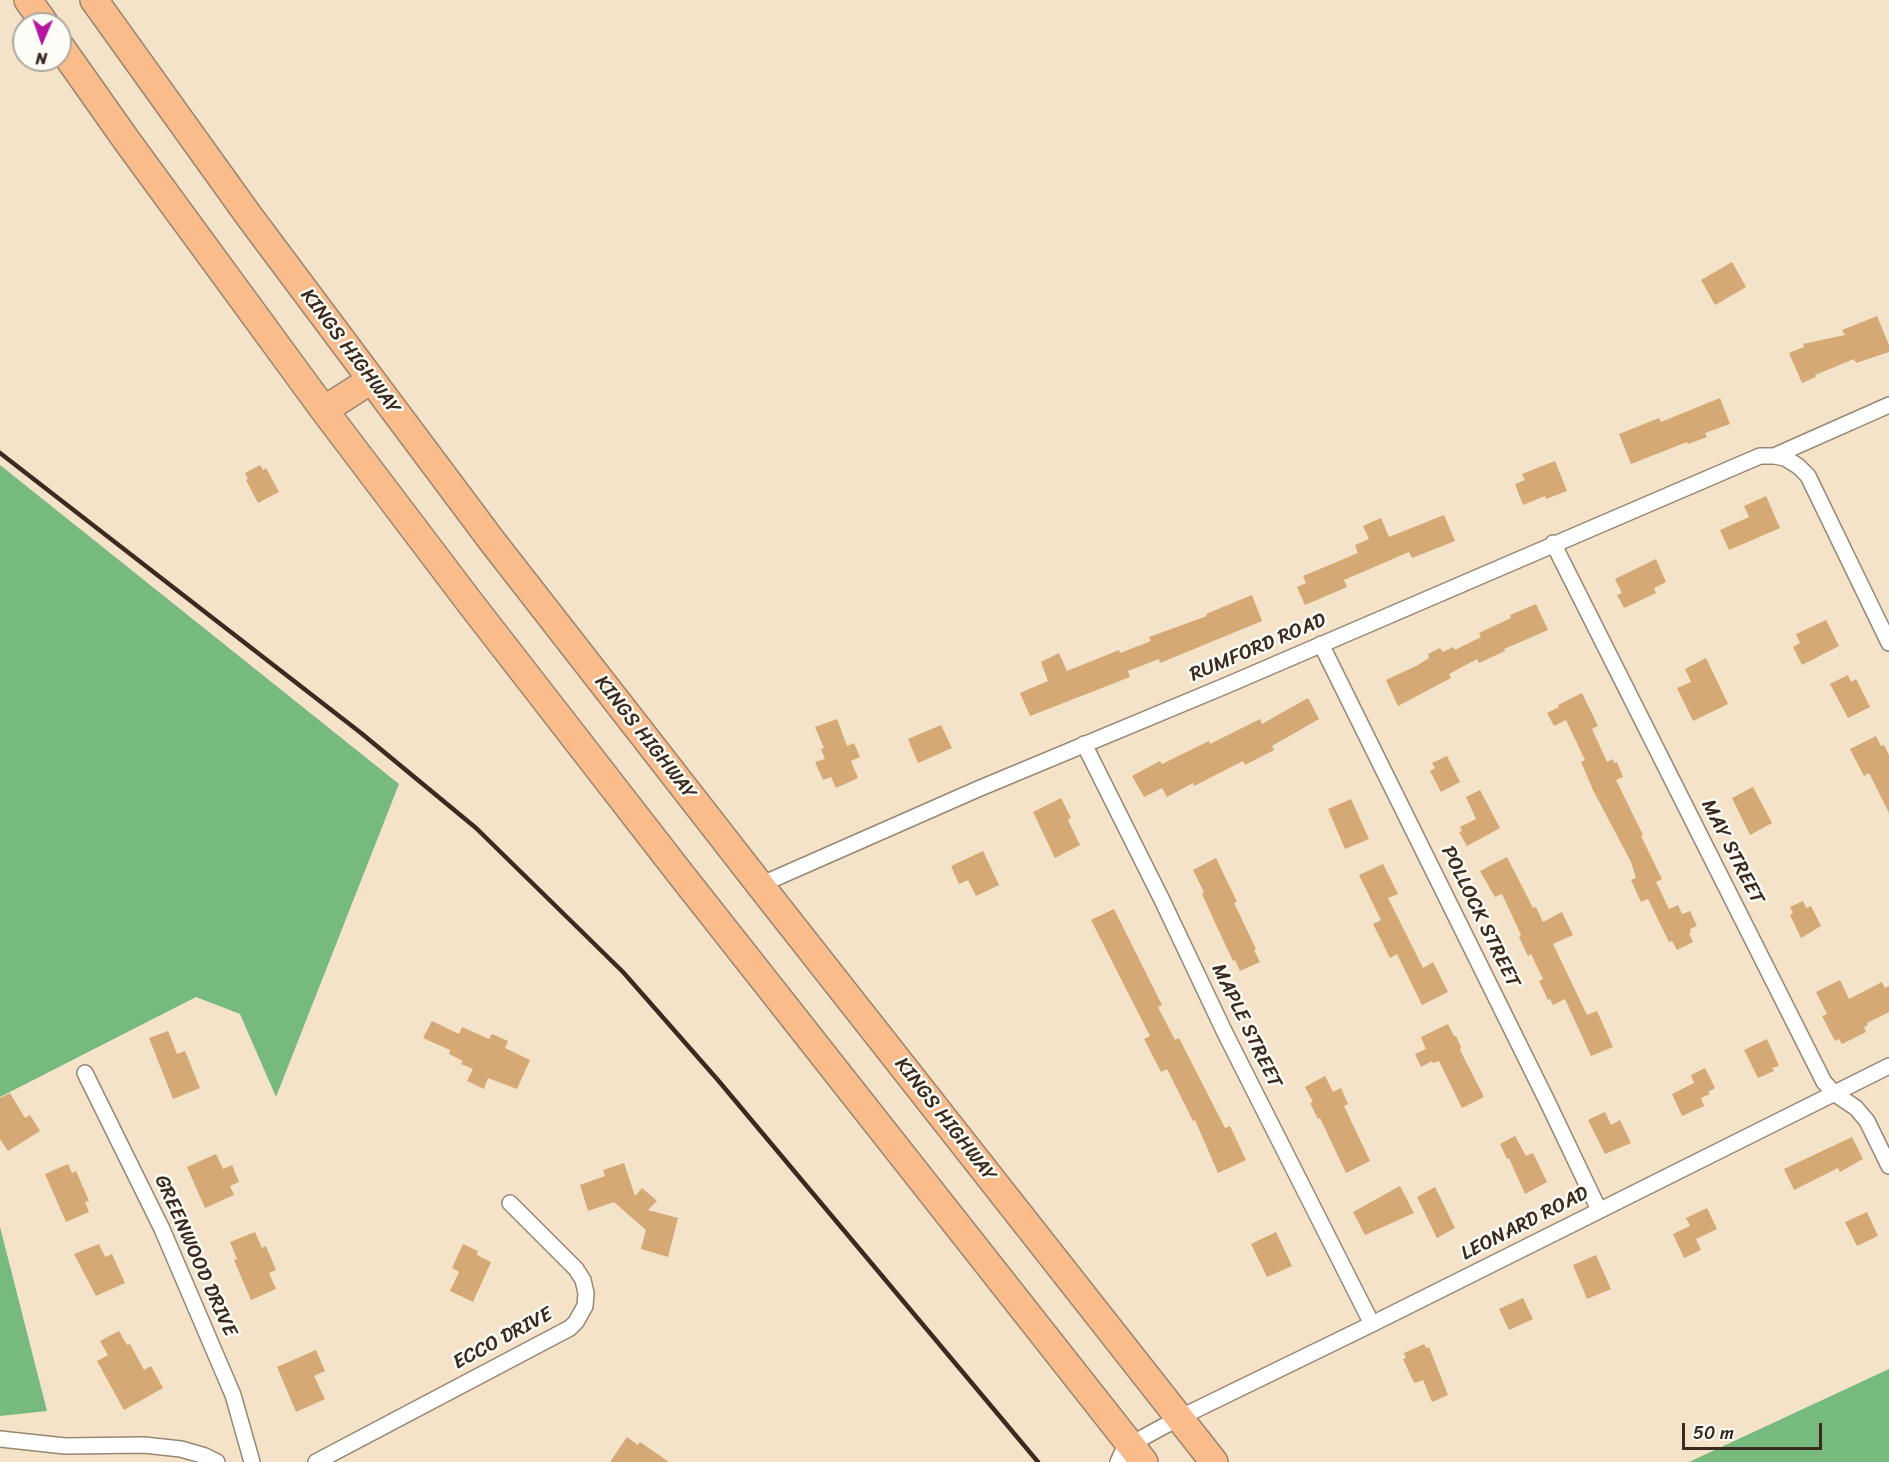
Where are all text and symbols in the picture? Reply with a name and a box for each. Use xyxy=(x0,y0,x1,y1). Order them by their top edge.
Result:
north arrow xyxy=(12,12,72,72)
text: N xyxy=(35,44,47,73)
street label: KINGS HIGHWAY xyxy=(295,284,405,420)
street label: RUMFORD ROAD xyxy=(1186,608,1330,688)
street label: KINGS HIGHWAY xyxy=(589,671,701,805)
street label: MAY STREET xyxy=(1695,796,1769,908)
street label: POLLOCK STREET xyxy=(1435,842,1525,992)
street label: MAPLE STREET xyxy=(1206,960,1286,1092)
street label: KINGS HIGHWAY xyxy=(889,1053,1001,1187)
street label: GREENWOOD DRIVE xyxy=(149,1171,241,1341)
street label: LEONARD ROAD xyxy=(1457,1182,1593,1266)
street label: ECCO DRIVE xyxy=(449,1303,557,1375)
scale bar xyxy=(1685,1411,1824,1449)
text: 50 m xyxy=(1693,1417,1734,1449)

